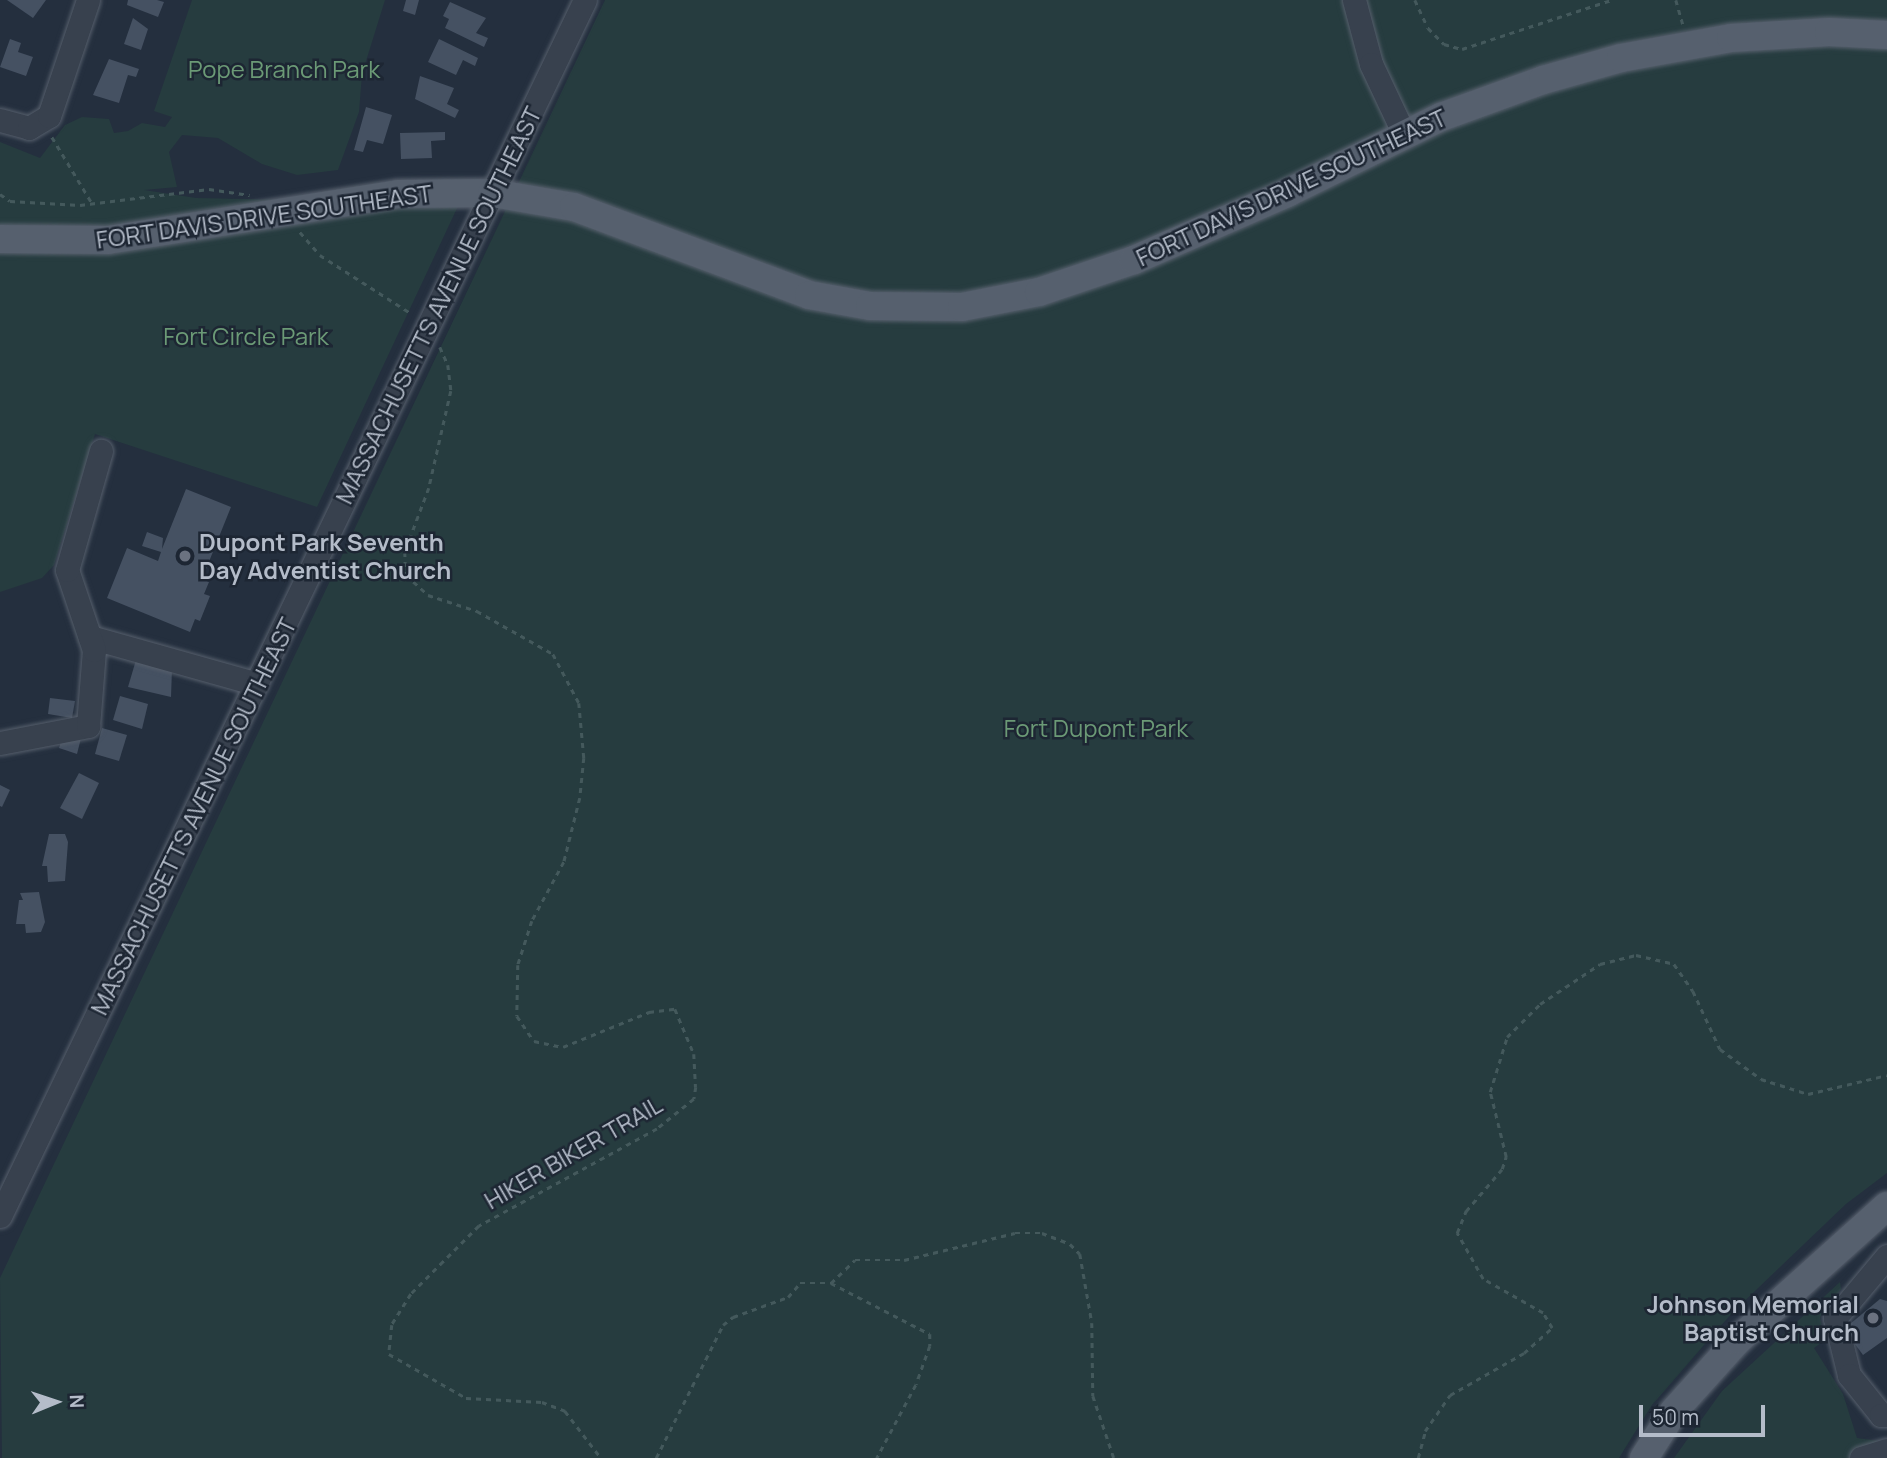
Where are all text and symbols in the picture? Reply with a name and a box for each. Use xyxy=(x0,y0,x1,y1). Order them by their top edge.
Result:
park label: Pope Branch Park xyxy=(188,55,380,83)
street label: MASSACHUSETTS AVENUE SOUTHEAST xyxy=(329,102,547,508)
street label: FORT DAVIS DRIVE SOUTHEAST xyxy=(1131,102,1451,272)
street label: FORT DAVIS DRIVE SOUTHEAST xyxy=(94,178,434,254)
park label: Fort Circle Park xyxy=(163,322,329,350)
place label: Dupont Park Seventh Day Adventist Church xyxy=(199,528,451,584)
marker: Dupont Park Seventh Day Adventist Church xyxy=(177,548,193,564)
street label: MASSACHUSETTS AVENUE SOUTHEAST xyxy=(84,613,302,1019)
park label: Fort Dupont Park xyxy=(1004,714,1188,742)
street label: HIKER BIKER TRAIL xyxy=(479,1089,667,1215)
place label: Johnson Memorial Baptist Church xyxy=(1647,1290,1859,1346)
marker: Johnson Memorial Baptist Church xyxy=(1865,1310,1881,1326)
north arrow xyxy=(21,1367,91,1437)
scale bar xyxy=(1642,1392,1768,1436)
text: N xyxy=(64,1394,90,1409)
text: 50 m xyxy=(1652,1403,1699,1431)

